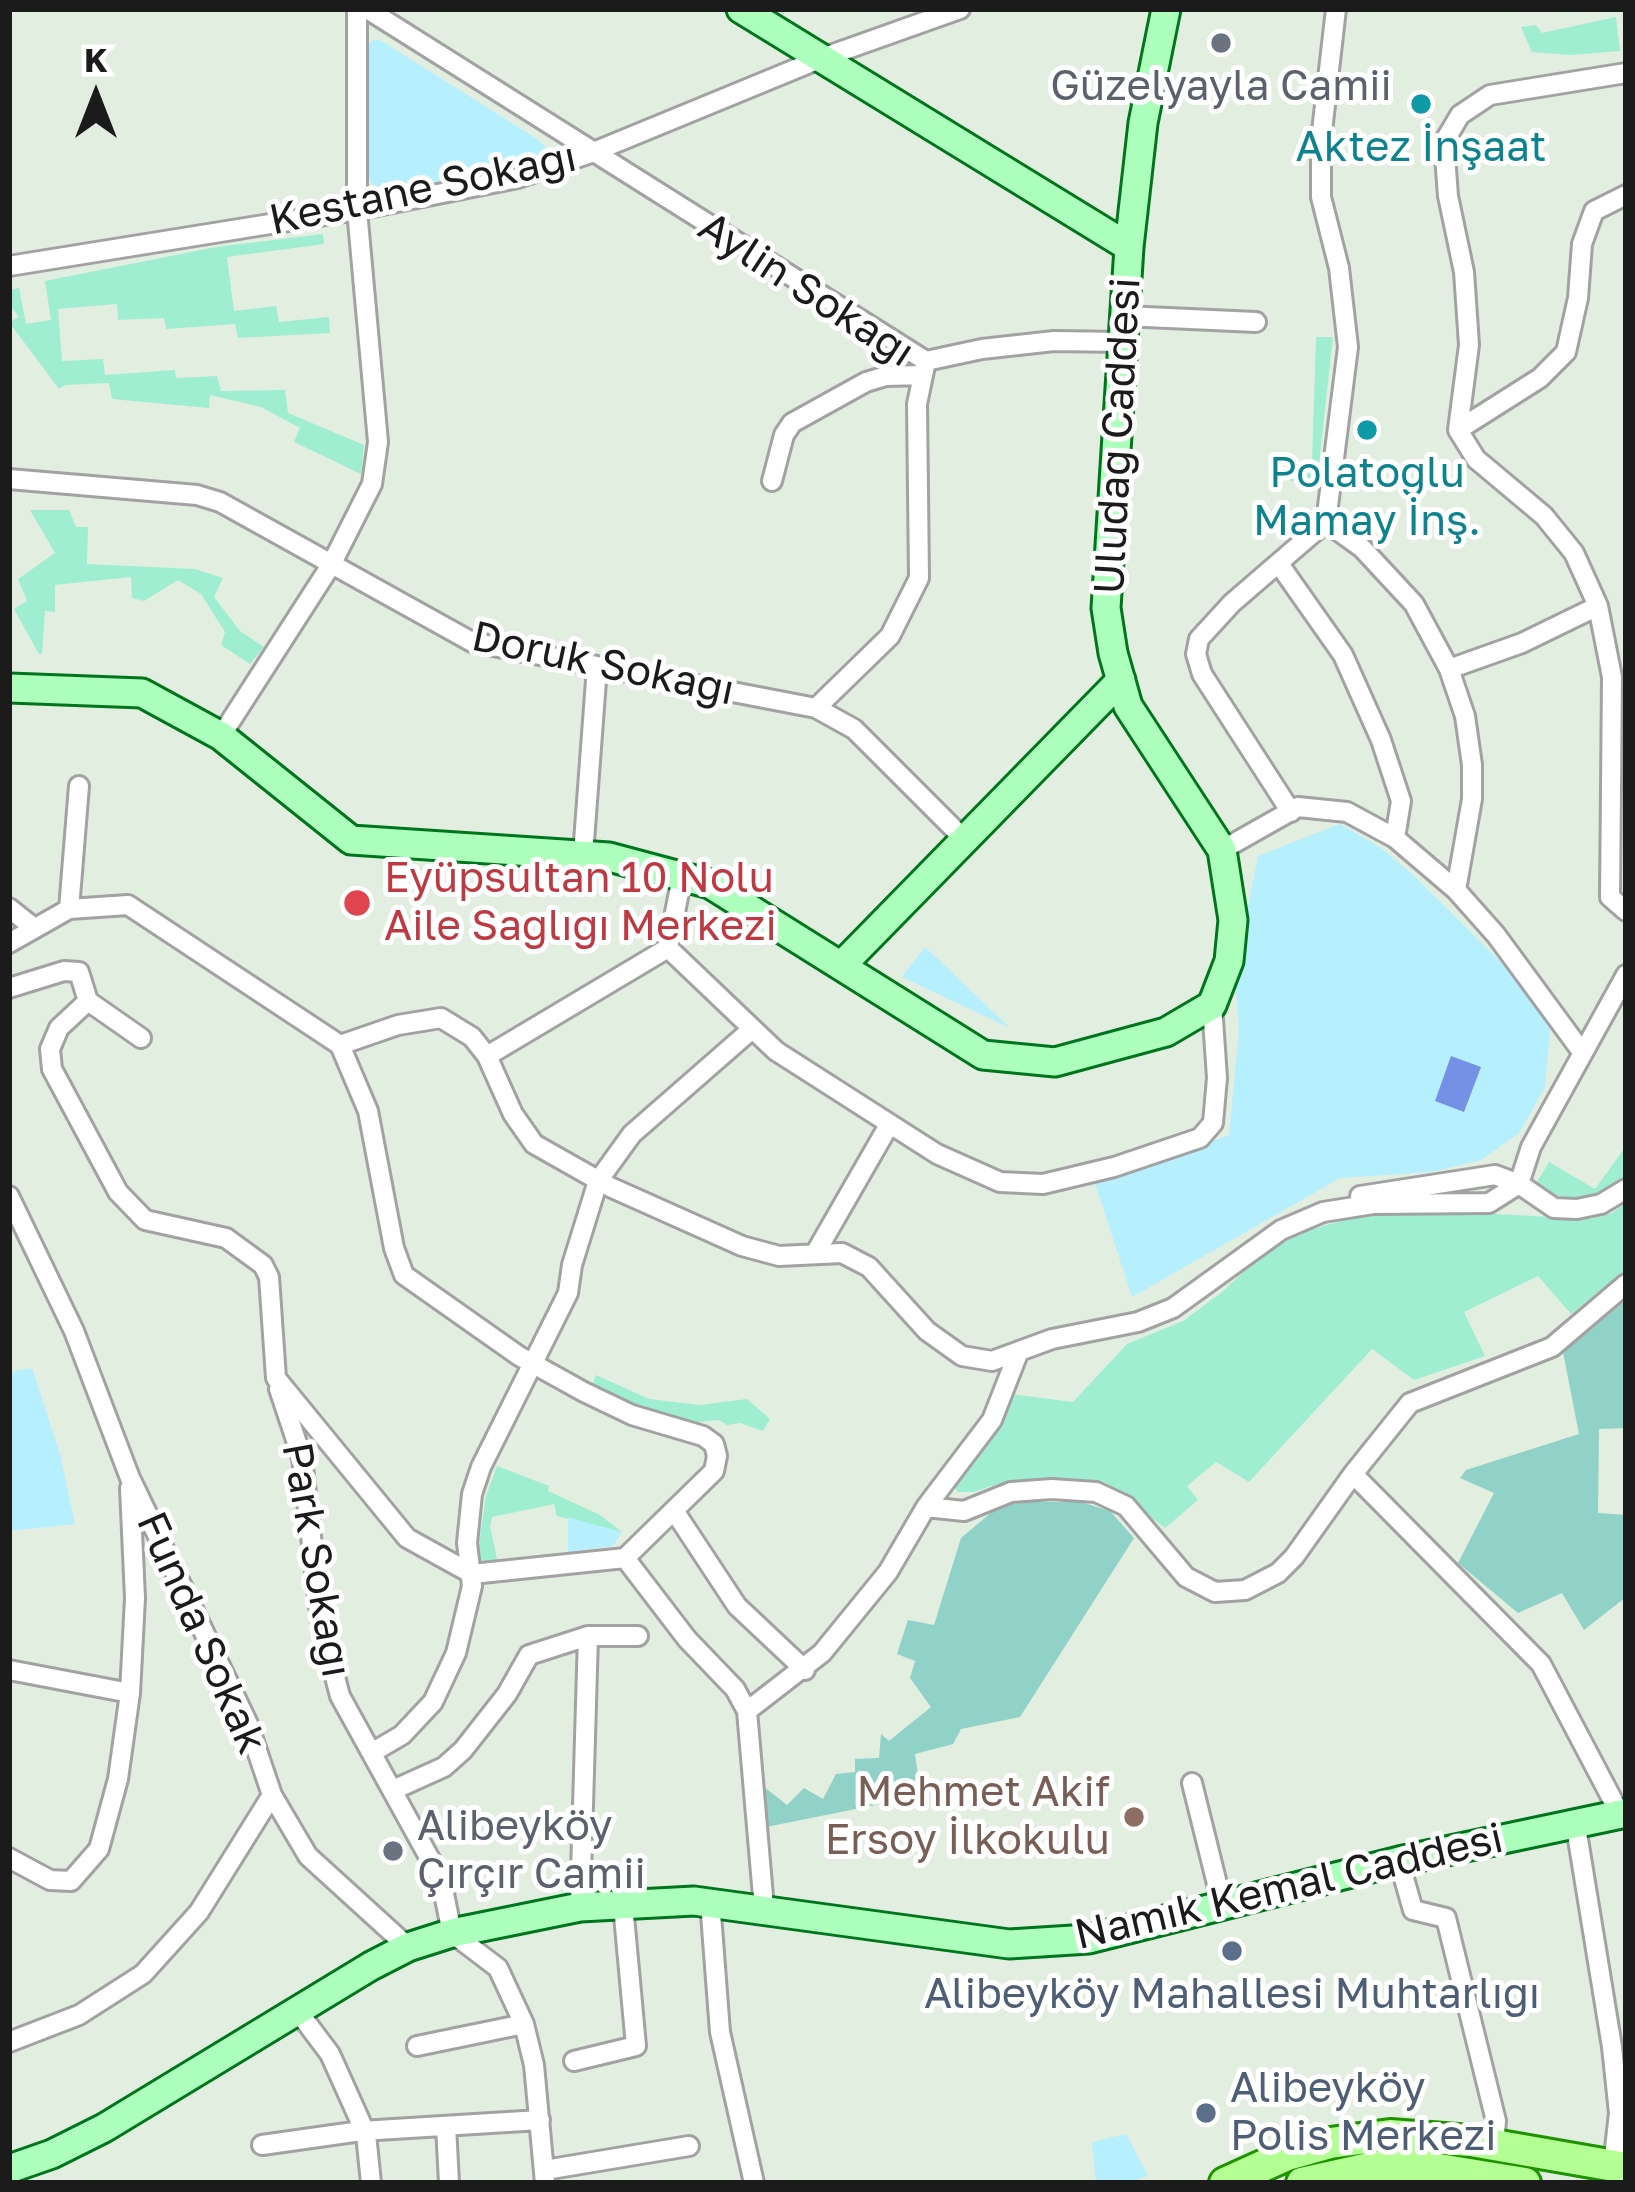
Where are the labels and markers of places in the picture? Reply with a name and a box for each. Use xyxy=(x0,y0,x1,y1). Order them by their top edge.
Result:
marker: Güzelyayla Camii xyxy=(1208,30,1234,56)
place label: Güzelyayla Camii xyxy=(1050,62,1392,112)
marker: Aktez İnşaat xyxy=(1408,91,1434,117)
place label: Aktez İnşaat xyxy=(1296,123,1546,173)
marker: Polatoğlu Mamay İnş. xyxy=(1354,417,1380,443)
place label: Polatoğlu Mamay İnş. xyxy=(1253,449,1481,548)
place label: Eyüpsultan 10 Nolu Aile Sağlığı Merkezi xyxy=(384,854,777,952)
marker: Eyüpsultan 10 Nolu Aile Sağlığı Merkezi xyxy=(341,887,373,919)
place label: Mehmet Akif Ersoy İlkokulu xyxy=(825,1768,1110,1866)
place label: Alibeyköy Çırçır Camii xyxy=(417,1802,646,1900)
marker: Mehmet Akif Ersoy İlkokulu xyxy=(1121,1804,1147,1830)
marker: Alibeyköy Çırçır Camii xyxy=(380,1838,406,1864)
marker: Alibeyköy Mahallesi Muhtarlığı xyxy=(1219,1938,1245,1964)
place label: Alibeyköy Mahallesi Muhtarlığı xyxy=(924,1970,1540,2020)
place label: Alibeyköy Polis Merkezi xyxy=(1230,2064,1497,2162)
marker: Alibeyköy Polis Merkezi xyxy=(1193,2100,1219,2126)

